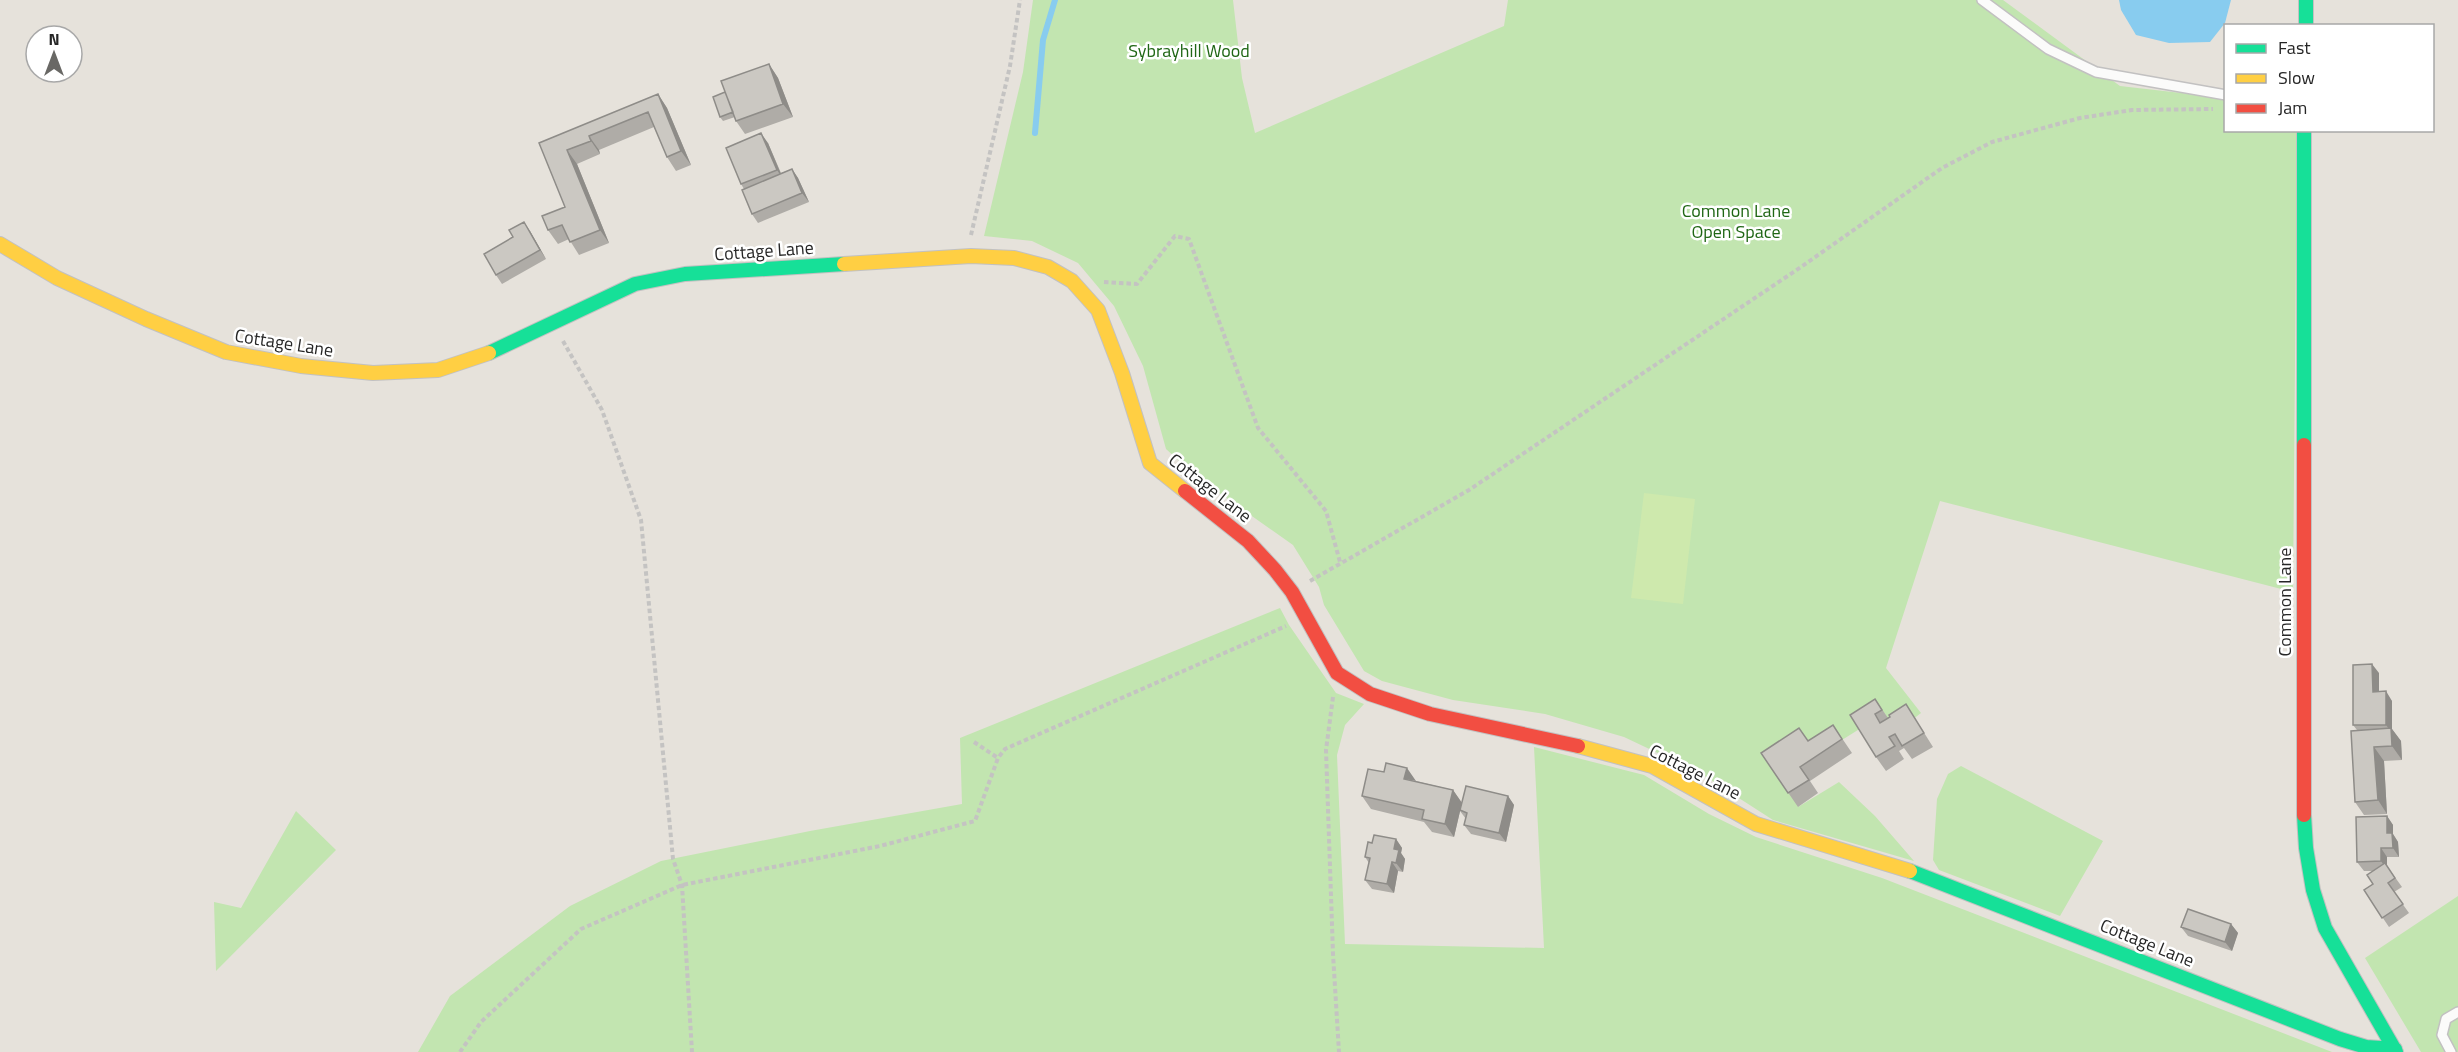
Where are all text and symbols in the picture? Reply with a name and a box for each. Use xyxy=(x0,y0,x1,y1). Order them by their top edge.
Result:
north arrow xyxy=(24,24,84,84)
legend xyxy=(2224,24,2434,132)
text: N xyxy=(48,27,60,51)
text: Fast xyxy=(2278,34,2311,61)
park label: Sybrayhill Wood xyxy=(1128,37,1250,64)
text: Slow xyxy=(2278,64,2315,91)
text: Jam xyxy=(2278,94,2307,121)
park label: Common Lane Open Space xyxy=(1682,197,1790,245)
street label: Cottage Lane xyxy=(713,234,814,267)
street label: Cottage Lane xyxy=(233,321,335,364)
street label: Cottage Lane xyxy=(1163,446,1258,529)
street label: Common Lane xyxy=(2271,548,2298,656)
street label: Cottage Lane xyxy=(1645,737,1746,806)
street label: Cottage Lane xyxy=(2096,911,2198,974)

